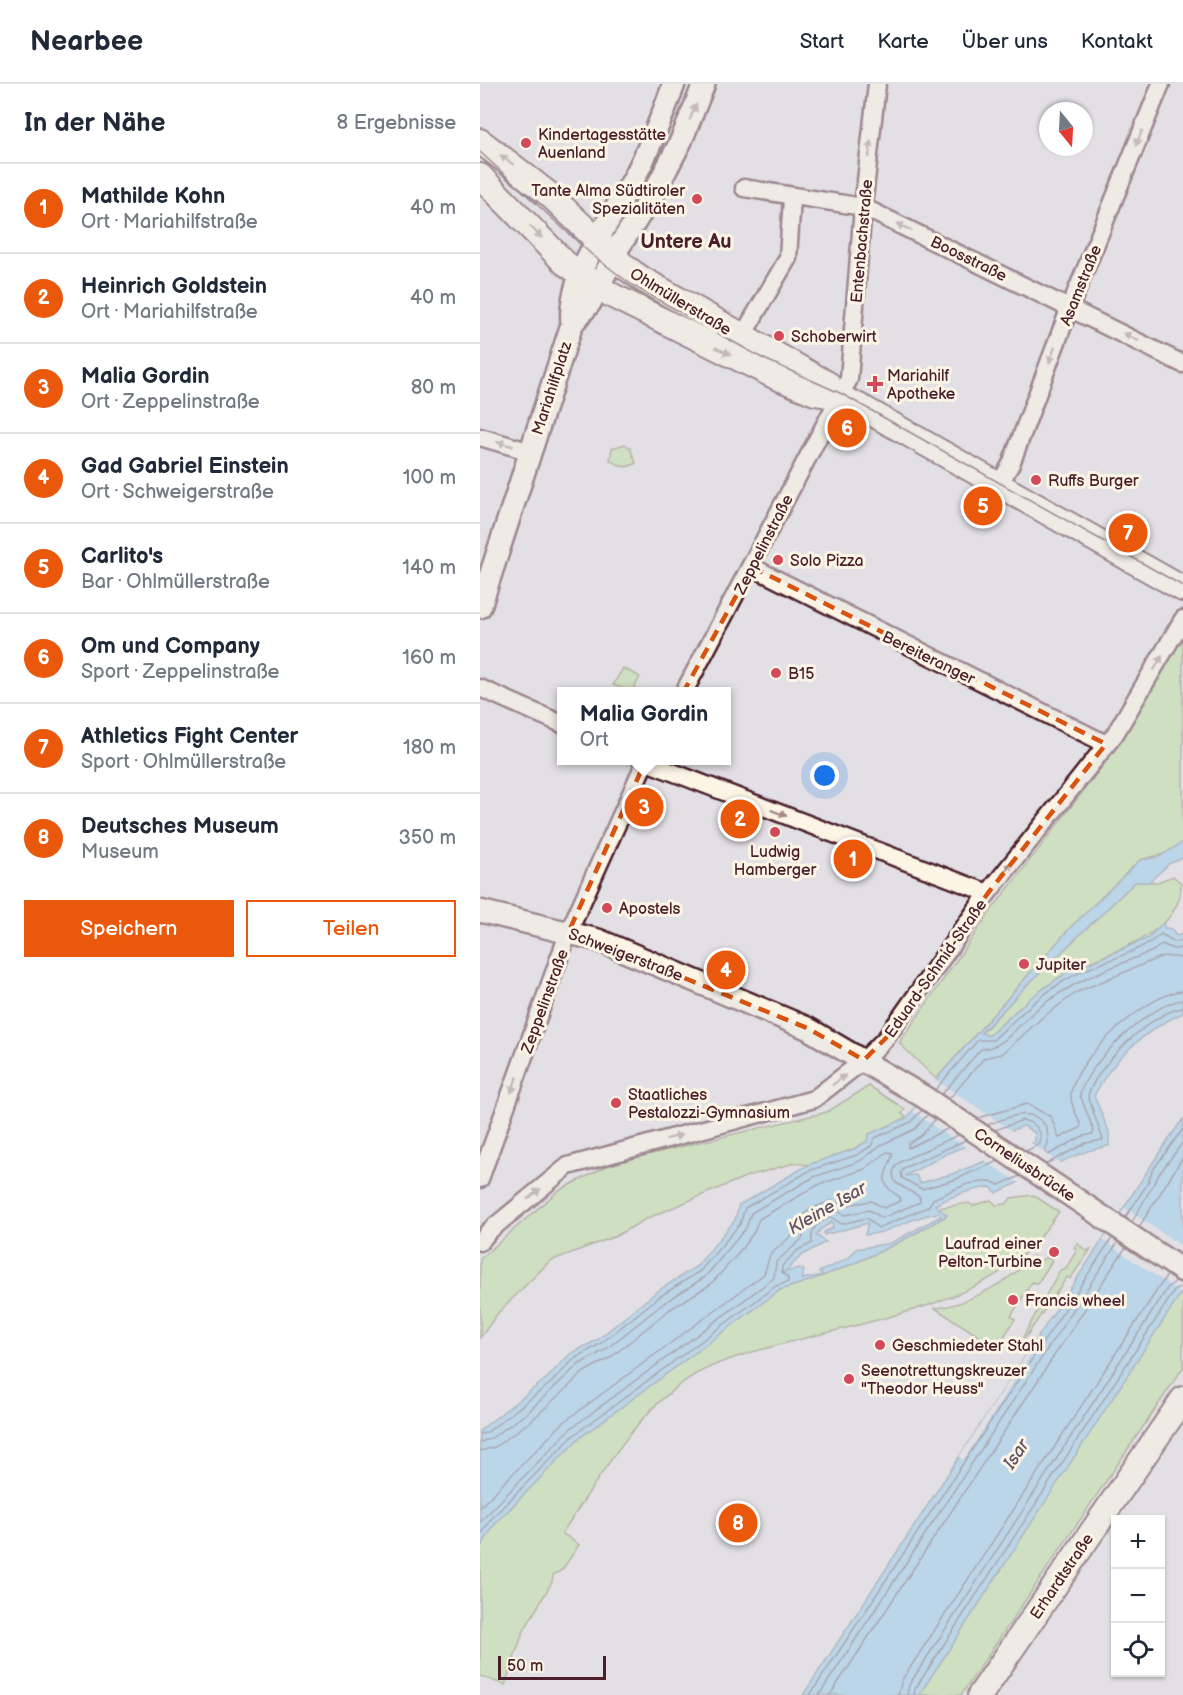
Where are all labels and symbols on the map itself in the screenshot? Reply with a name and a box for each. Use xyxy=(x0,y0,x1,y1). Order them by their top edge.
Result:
north arrow xyxy=(1039,102,1093,156)
one-way arrow xyxy=(688,103,698,121)
place label: Kindertagesstätte Auenland xyxy=(538,126,667,163)
one-way arrow xyxy=(1134,129,1143,147)
marker: Kindertagesstätte Auenland xyxy=(519,136,533,150)
one-way arrow xyxy=(865,140,874,159)
one-way arrow xyxy=(499,155,514,167)
street label: Entenbachstraße xyxy=(848,178,877,304)
place label: Tante Alma Südtiroler Spezialitäten xyxy=(531,182,685,219)
marker: Tante Alma Südtiroler Spezialitäten xyxy=(690,192,704,206)
one-way arrow xyxy=(896,222,913,232)
one-way arrow xyxy=(529,225,543,239)
district label: Untere Au xyxy=(641,230,731,254)
street label: Boosstraße xyxy=(927,233,1010,286)
street label: Asamstraße xyxy=(1057,242,1106,329)
street label: Ohlmüllerstraße xyxy=(626,265,735,340)
place label: Schoberwirt xyxy=(791,328,877,347)
marker: Schoberwirt xyxy=(772,329,786,343)
one-way arrow xyxy=(1122,333,1139,342)
street label: Mariahilfplatz xyxy=(528,339,577,437)
one-way arrow xyxy=(715,346,732,355)
one-way arrow xyxy=(1047,346,1057,364)
place label: Mariahilf Apotheke xyxy=(887,367,956,404)
marker: Mariahilf Apotheke xyxy=(868,377,882,391)
pin: 6 xyxy=(828,406,866,450)
one-way arrow xyxy=(496,439,514,448)
place label: Ruffs Burger xyxy=(1048,472,1139,491)
marker: Ruffs Burger xyxy=(1029,473,1043,487)
pin: 5 xyxy=(964,484,1002,528)
street label: Zeppelinstraße xyxy=(731,491,798,599)
pin: 7 xyxy=(1108,510,1148,556)
place label: Solo Pizza xyxy=(790,552,864,571)
marker: Solo Pizza xyxy=(771,553,785,567)
street label: Bereiteranger xyxy=(879,628,978,689)
one-way arrow xyxy=(1152,655,1163,671)
place label: B15 xyxy=(788,665,814,684)
marker: B15 xyxy=(769,666,783,680)
your location xyxy=(810,761,839,790)
pin: 3 xyxy=(624,784,664,830)
pin: 2 xyxy=(720,796,760,842)
one-way arrow xyxy=(770,808,788,818)
marker: Ludwig Hamberger xyxy=(768,825,782,839)
pin: 1 xyxy=(834,836,872,882)
place label: Ludwig Hamberger xyxy=(734,843,817,880)
one-way arrow xyxy=(1000,861,1013,877)
street label: Eduard-Schmid-Straße xyxy=(881,896,992,1042)
place label: Apostels xyxy=(619,900,681,919)
marker: Apostels xyxy=(600,901,614,915)
street label: Schweigerstraße xyxy=(566,925,686,986)
street label: Zeppelinstraße xyxy=(517,946,573,1057)
pin: 4 xyxy=(706,948,746,992)
place label: Jupiter xyxy=(1036,956,1086,975)
marker: Jupiter xyxy=(1017,957,1031,971)
one-way arrow xyxy=(831,1074,846,1086)
one-way arrow xyxy=(508,1076,518,1094)
place label: Staatliches Pestalozzi-Gymnasium xyxy=(628,1086,790,1123)
marker: Staatliches Pestalozzi-Gymnasium xyxy=(609,1096,623,1110)
street label: Corneliusbrücke xyxy=(970,1124,1079,1206)
one-way arrow xyxy=(665,1132,683,1141)
water label: Kleine Isar xyxy=(784,1177,871,1239)
one-way arrow xyxy=(526,1188,541,1201)
place label: Laufrad einer Pelton-Turbine xyxy=(938,1235,1043,1272)
marker: Laufrad einer Pelton-Turbine xyxy=(1047,1245,1061,1259)
place label: Francis wheel xyxy=(1025,1292,1125,1311)
marker: Francis wheel xyxy=(1006,1293,1020,1307)
place label: Geschmiedeter Stahl xyxy=(892,1337,1043,1356)
marker: Geschmiedeter Stahl xyxy=(873,1338,887,1352)
place label: Seenotrettungskreuzer "Theodor Heuss" xyxy=(861,1362,1027,1399)
marker: Seenotrettungskreuzer "Theodor Heuss" xyxy=(842,1372,856,1386)
water label: Isar xyxy=(999,1434,1035,1474)
pin: 8 xyxy=(718,1500,758,1546)
street label: Erhardtstraße xyxy=(1027,1530,1098,1623)
scale bar xyxy=(498,1653,606,1680)

